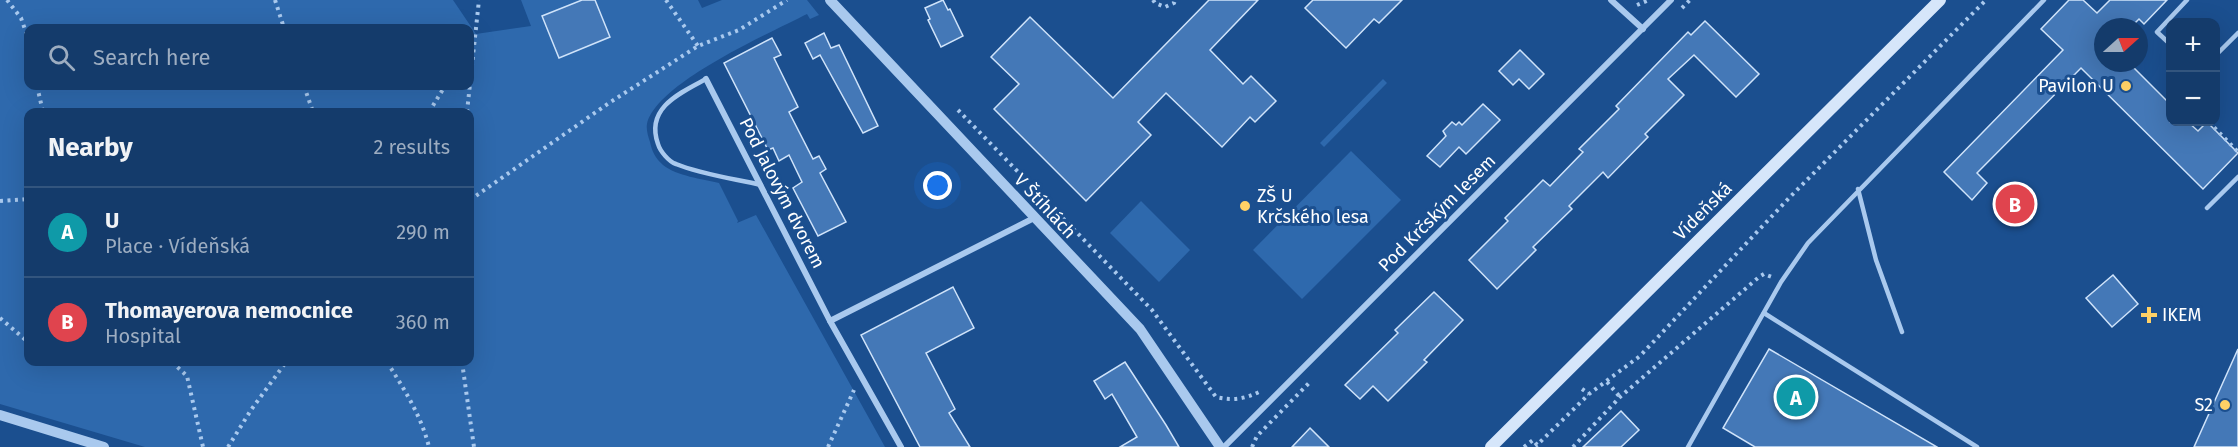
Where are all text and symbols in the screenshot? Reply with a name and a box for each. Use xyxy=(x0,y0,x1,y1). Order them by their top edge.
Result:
north arrow xyxy=(2094,18,2148,72)
map controls xyxy=(2166,18,2220,126)
button: + xyxy=(2166,18,2220,72)
search box xyxy=(24,24,474,90)
icon: search xyxy=(45,41,78,74)
text: Search here xyxy=(93,44,211,71)
button: − xyxy=(2166,72,2220,126)
place label: Pavilon U xyxy=(2038,75,2114,97)
marker: Pavilon U xyxy=(2119,79,2133,93)
street label: Pod Jalovým dvorem xyxy=(734,114,830,272)
text: Nearby xyxy=(48,132,133,163)
text: 2 results xyxy=(373,135,450,159)
street label: Pod Krčským lesem xyxy=(1374,150,1500,276)
street label: V Štíhlách xyxy=(1009,169,1081,243)
your location xyxy=(923,171,952,200)
street label: Vídeňská xyxy=(1669,177,1737,245)
pin: B xyxy=(1996,182,2034,226)
place label: ZŠ U Krčského lesa xyxy=(1257,185,1369,228)
marker: ZŠ U Krčského lesa xyxy=(1238,199,1252,213)
text: U xyxy=(105,207,119,234)
text: A xyxy=(62,220,73,244)
text: 290 m xyxy=(396,220,450,244)
text: Place · Vídeňská xyxy=(105,234,250,258)
text: Thomayerova nemocnice xyxy=(105,297,353,324)
place label: IKEM xyxy=(2162,304,2202,326)
marker: IKEM xyxy=(2140,306,2158,324)
text: B xyxy=(61,310,74,334)
text: 360 m xyxy=(396,310,450,334)
text: Hospital xyxy=(105,324,181,348)
pin: A xyxy=(1776,374,1816,420)
place label: S2 xyxy=(2194,394,2213,416)
marker: S2 xyxy=(2218,398,2232,412)

